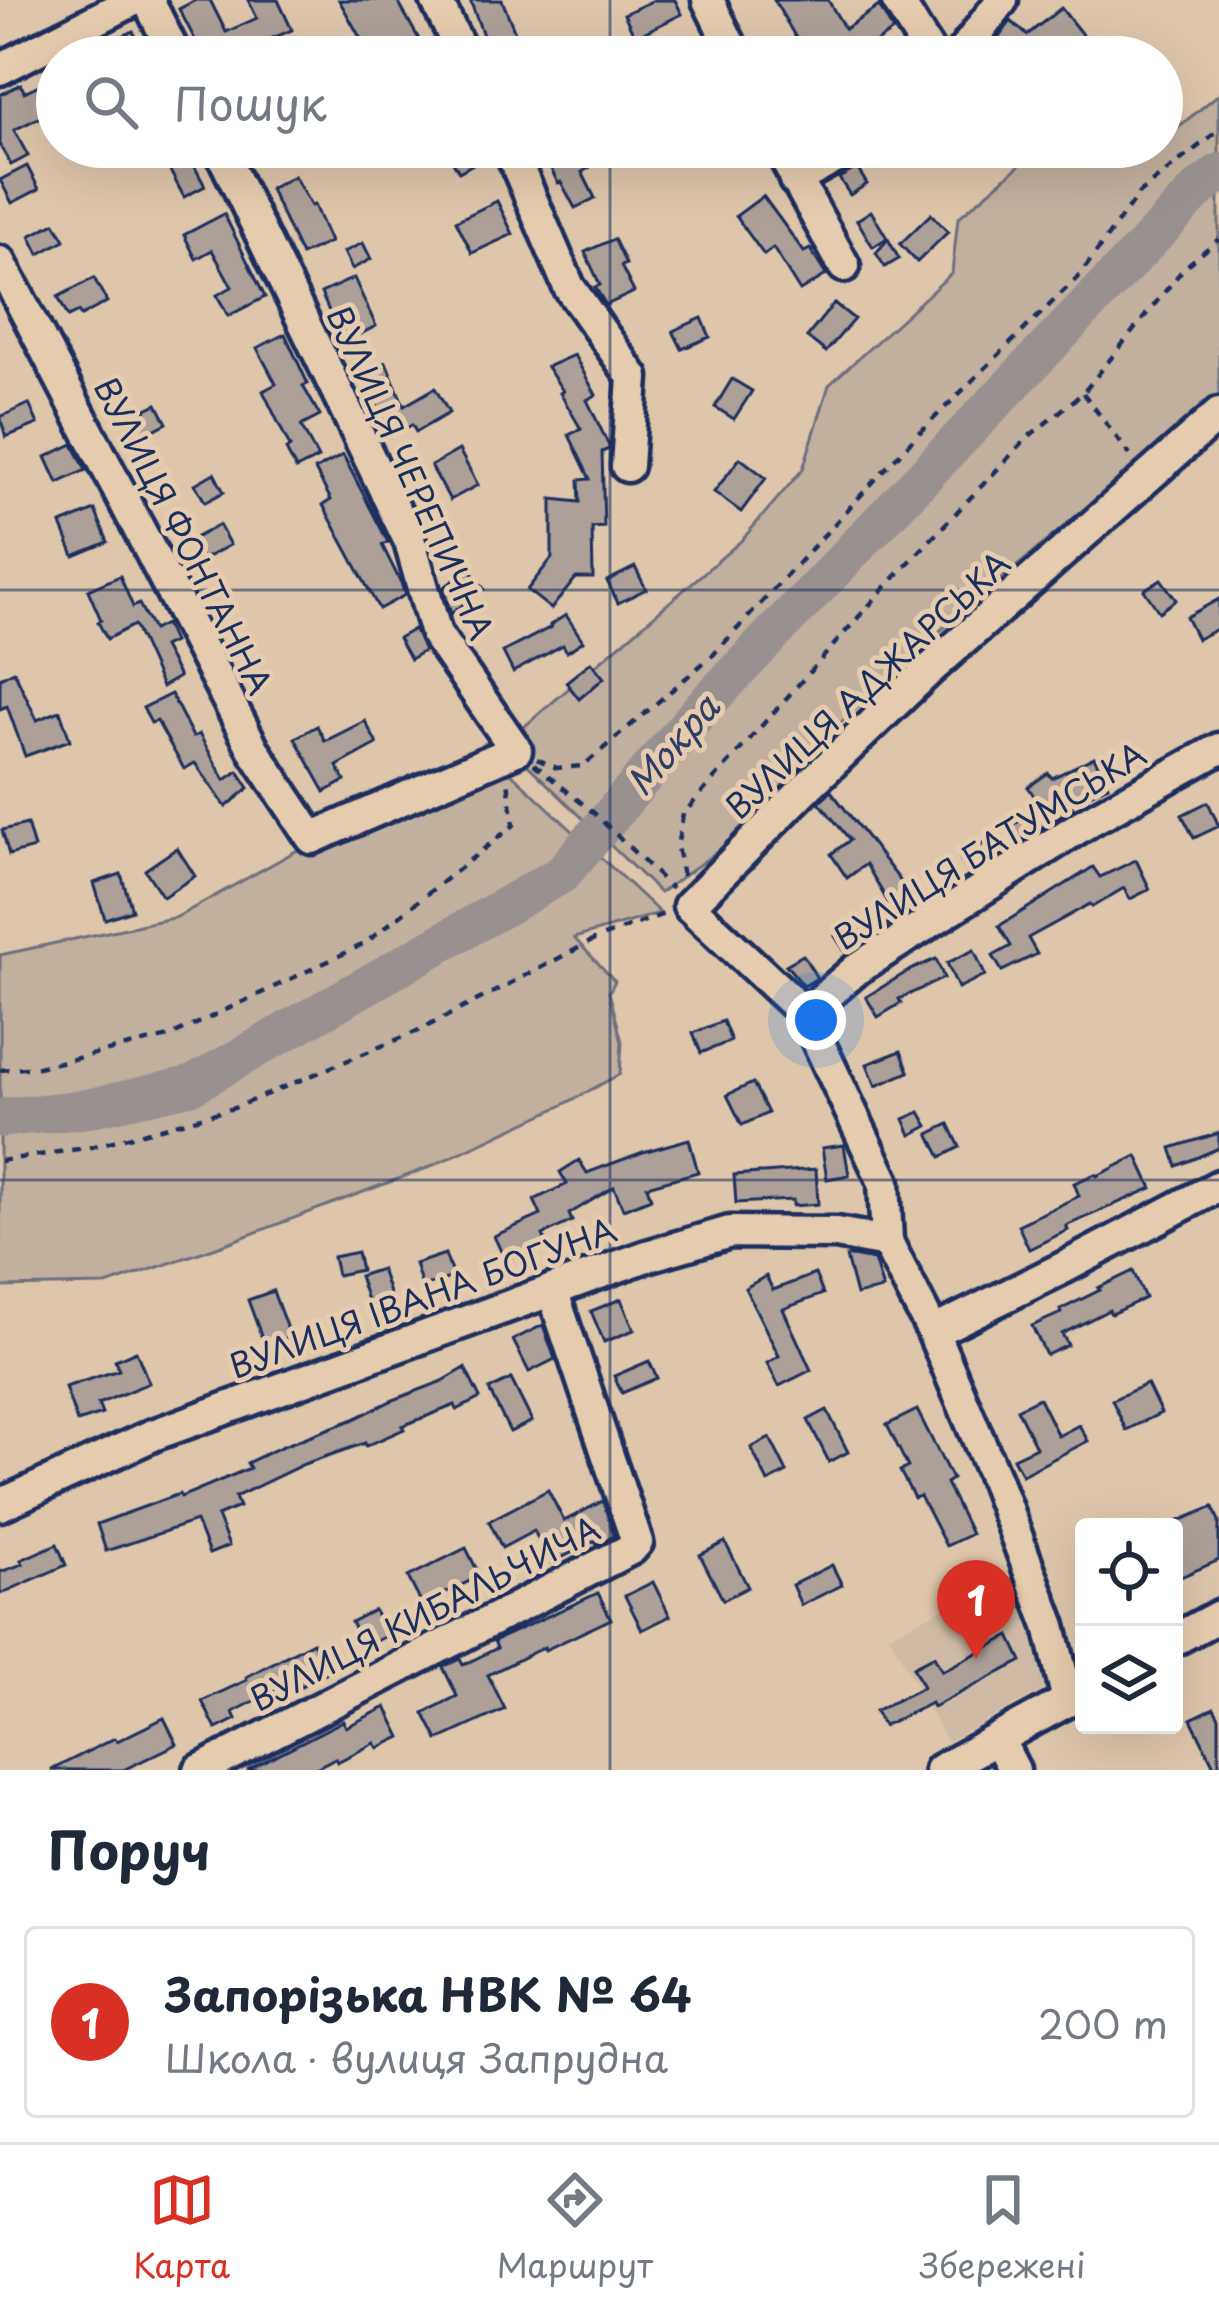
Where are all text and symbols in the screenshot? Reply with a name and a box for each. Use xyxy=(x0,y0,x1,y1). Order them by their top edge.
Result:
search box xyxy=(36,36,1183,168)
text: Пошук xyxy=(174,68,327,136)
icon: search xyxy=(78,69,144,135)
street label: ВУЛИЦЯ ЧЕРЕПИЧНА xyxy=(316,297,508,647)
street label: ВУЛИЦЯ ФОНТАННА xyxy=(83,368,287,703)
street label: ВУЛИЦЯ АДЖАРСЬКА xyxy=(713,538,1020,829)
water label: Мокра xyxy=(612,680,732,806)
street label: ВУЛИЦЯ БАТУМСЬКА xyxy=(823,728,1155,961)
your location xyxy=(786,990,846,1050)
street label: ВУЛИЦЯ ІВАНА БОГУНА xyxy=(222,1203,623,1390)
street label: ВУЛИЦЯ КИБАЛЬЧИЧА xyxy=(240,1502,608,1722)
map controls xyxy=(1075,1518,1183,1734)
button: locate xyxy=(1075,1518,1183,1626)
pin: 1 xyxy=(937,1560,1015,1659)
button: layers xyxy=(1075,1626,1183,1734)
text: Поруч xyxy=(48,1810,210,1887)
text: Запорізька НВК № 64 xyxy=(165,1959,692,2027)
text: 1 xyxy=(81,1993,99,2052)
text: 200 m xyxy=(1038,1993,1168,2052)
text: Школа · вулиця Запрудна xyxy=(165,2027,668,2086)
tab: Карта xyxy=(133,2167,230,2289)
tab: Маршрут xyxy=(497,2167,653,2289)
tab: Збережені xyxy=(920,2167,1086,2289)

